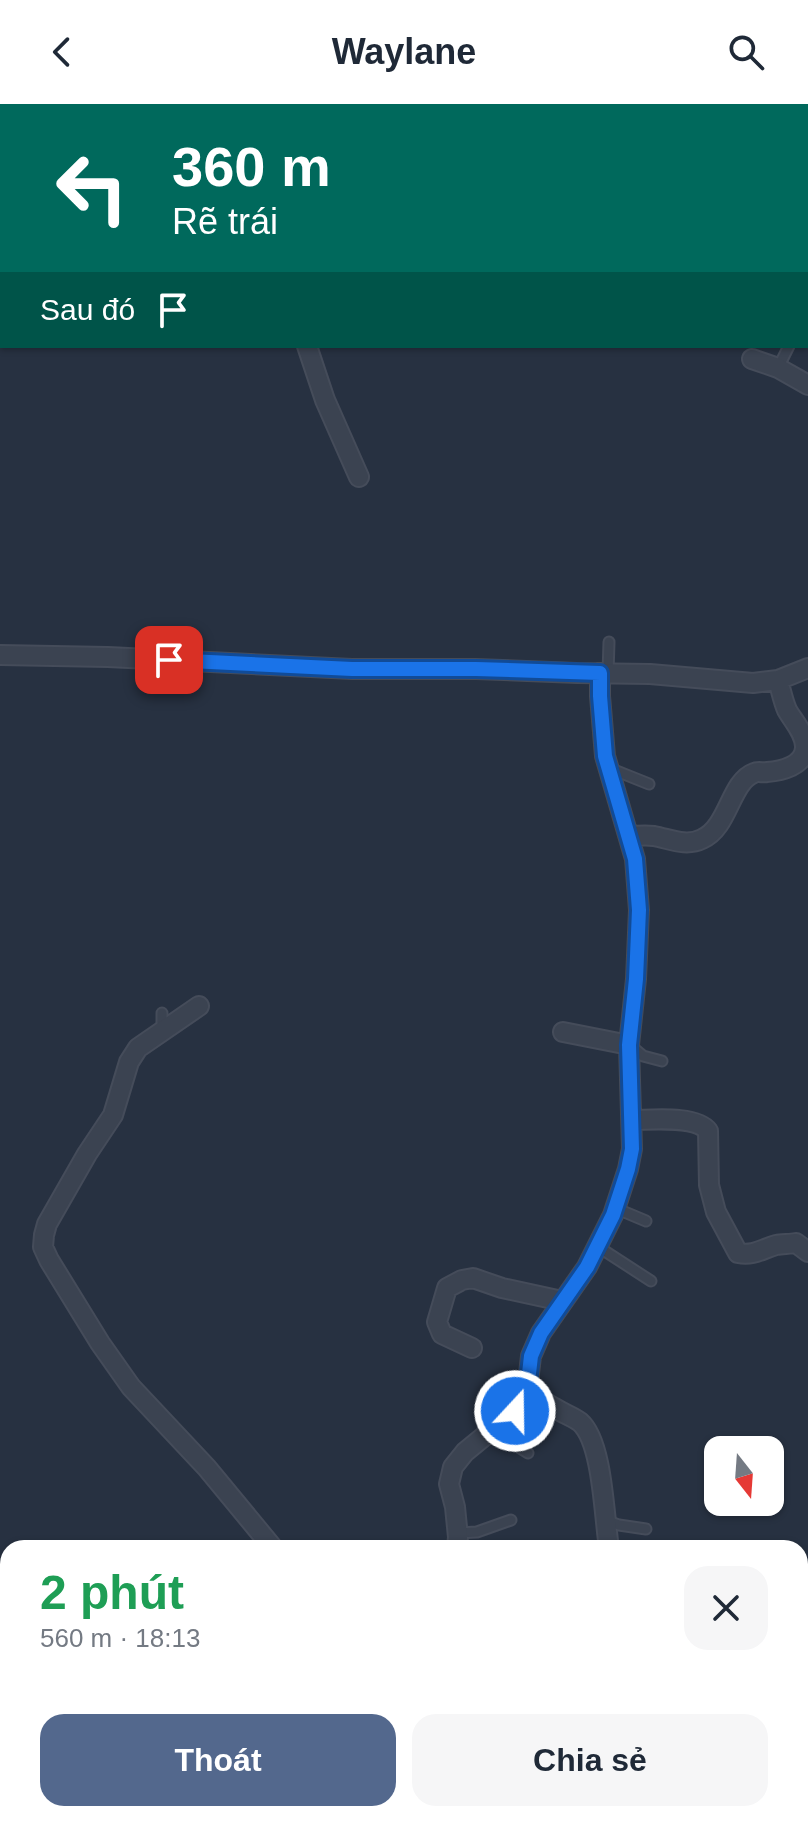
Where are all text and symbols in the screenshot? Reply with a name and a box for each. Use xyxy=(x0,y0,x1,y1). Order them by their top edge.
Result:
icon: back xyxy=(40,30,84,74)
icon: search xyxy=(724,30,768,74)
text: Waylane xyxy=(332,31,476,72)
text: 360 m xyxy=(172,135,331,198)
icon: left xyxy=(40,136,144,240)
text: Rẽ trái xyxy=(172,201,278,242)
icon: arrive xyxy=(151,288,195,332)
text: Sau đó xyxy=(40,293,135,326)
pin xyxy=(135,626,203,694)
icon: arrive xyxy=(147,638,191,682)
position arrow xyxy=(473,1369,557,1453)
north arrow xyxy=(704,1436,784,1516)
map controls xyxy=(704,1436,784,1516)
text: 2 phút xyxy=(40,1566,184,1619)
button: close xyxy=(684,1566,768,1650)
text: 560 m · 18:13 xyxy=(40,1623,200,1653)
button: Thoát xyxy=(40,1714,396,1806)
button: Chia sẻ xyxy=(412,1714,768,1806)

